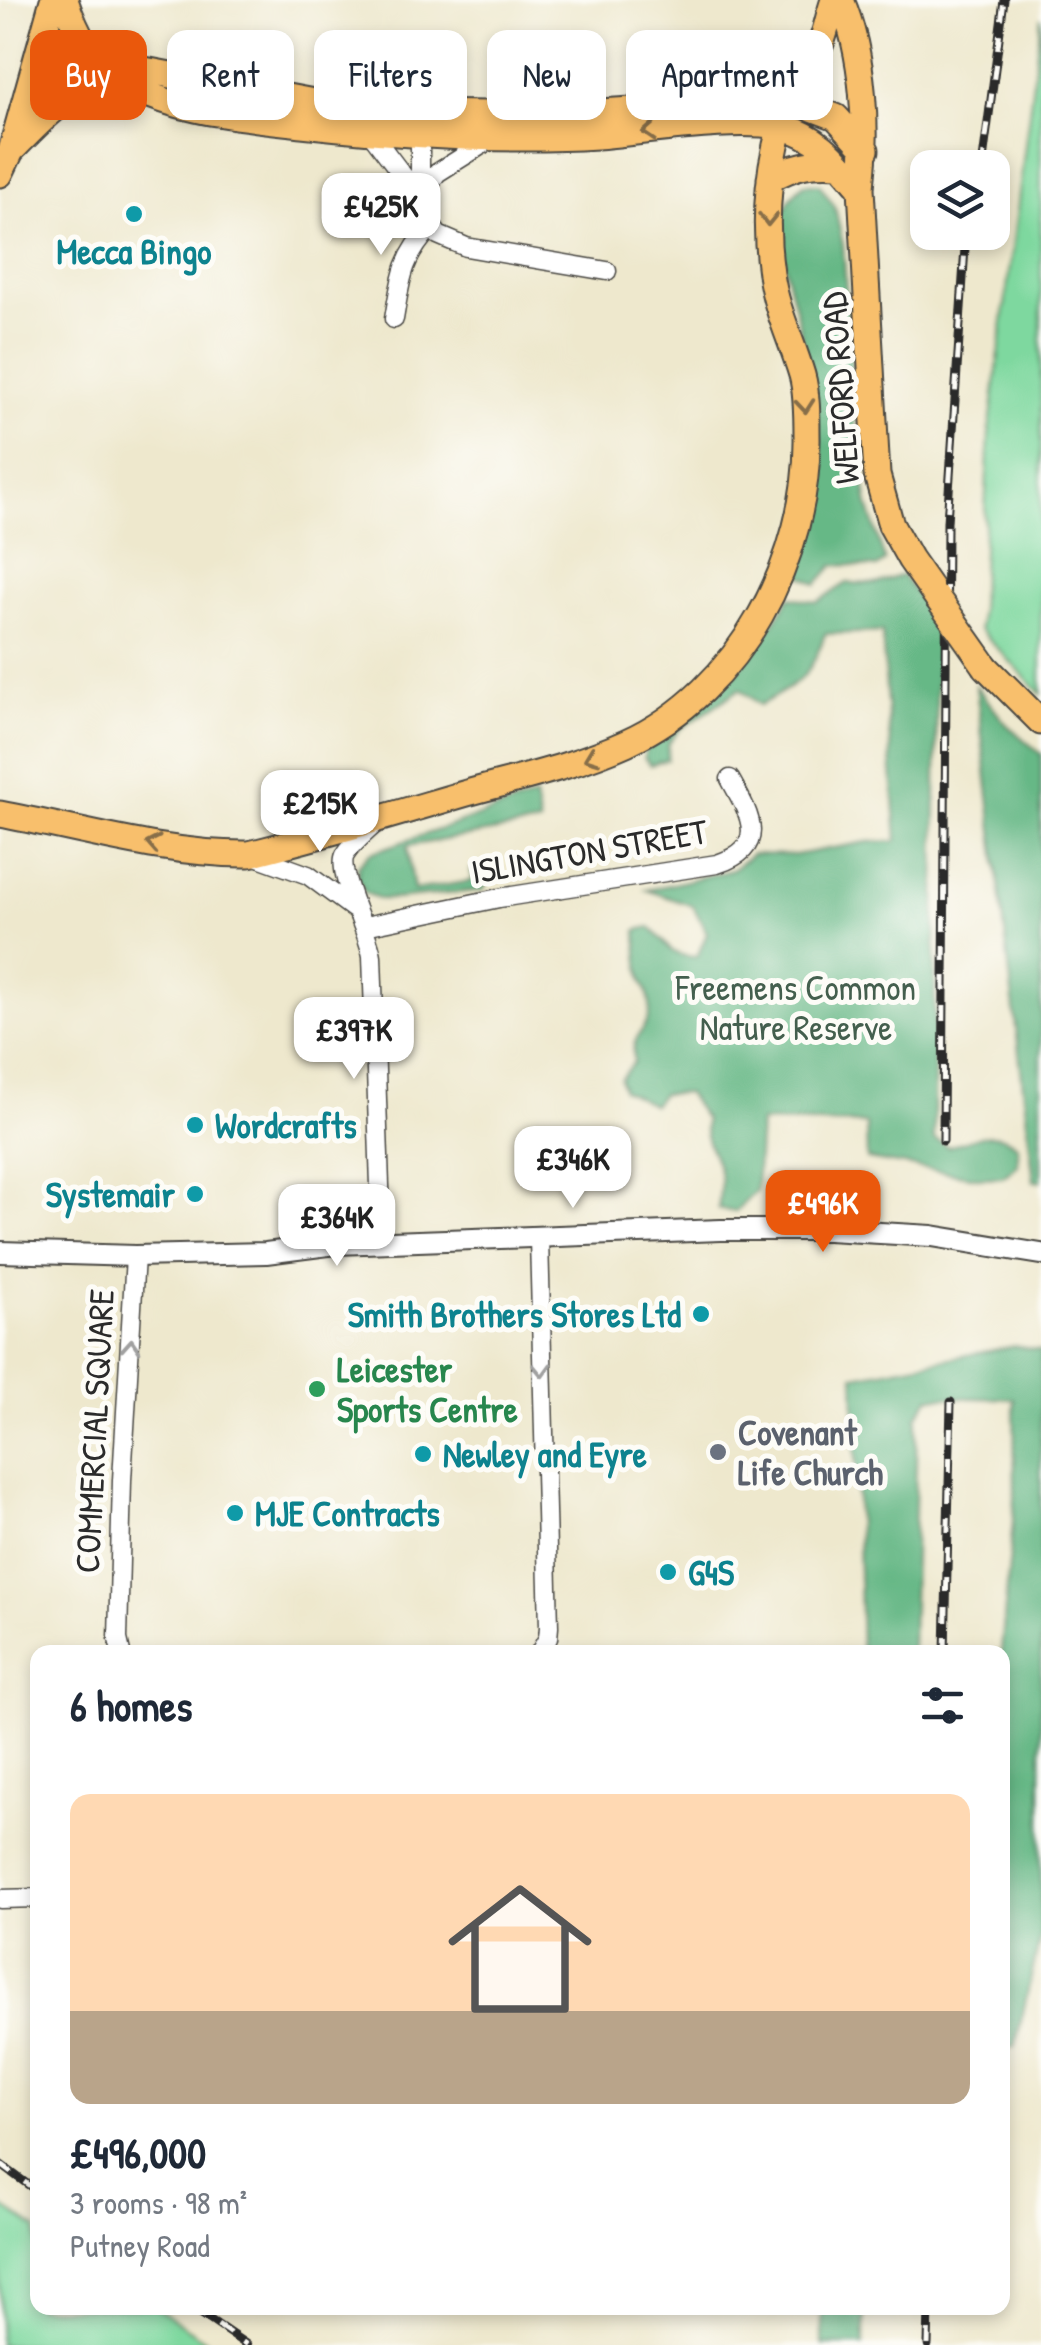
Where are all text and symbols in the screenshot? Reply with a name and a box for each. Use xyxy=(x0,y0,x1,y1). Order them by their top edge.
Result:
chip: Buy xyxy=(30,30,147,120)
chip: Rent xyxy=(167,30,294,120)
chip: Filters xyxy=(314,30,467,120)
chip: New xyxy=(487,30,606,120)
chip: Apartment xyxy=(626,30,833,120)
one-way arrow xyxy=(641,120,657,142)
map controls xyxy=(910,150,1010,250)
button: layers xyxy=(910,150,1010,250)
pin: £425K xyxy=(311,173,451,258)
text: £425K xyxy=(344,184,418,227)
marker: Mecca Bingo xyxy=(123,203,145,225)
one-way arrow xyxy=(757,212,779,228)
place label: Mecca Bingo xyxy=(57,228,211,276)
street label: WELFORD ROAD xyxy=(810,290,870,486)
one-way arrow xyxy=(794,398,816,414)
one-way arrow xyxy=(583,745,601,765)
pin: £215K xyxy=(250,770,390,855)
text: £215K xyxy=(283,781,357,824)
street label: ISLINGTON STREET xyxy=(467,807,711,895)
one-way arrow xyxy=(145,834,162,855)
park label: Freemens Common Nature Reserve xyxy=(675,964,916,1051)
pin: £397K xyxy=(284,997,424,1082)
text: £397K xyxy=(316,1008,392,1051)
place label: Wordcrafts xyxy=(215,1102,357,1149)
marker: Wordcrafts xyxy=(184,1114,206,1136)
pin: £346K xyxy=(503,1126,643,1211)
text: £346K xyxy=(536,1137,610,1180)
pin: £496K xyxy=(753,1170,893,1255)
place label: Systemair xyxy=(46,1171,176,1219)
text: £496K xyxy=(788,1181,858,1224)
marker: Systemair xyxy=(184,1183,206,1205)
pin: £364K xyxy=(267,1184,407,1269)
text: £364K xyxy=(300,1195,374,1238)
street label: COMMERCIAL SQUARE xyxy=(63,1288,125,1574)
place label: Smith Brothers Stores Ltd xyxy=(348,1291,681,1338)
marker: Smith Brothers Stores Ltd xyxy=(690,1303,712,1325)
one-way arrow xyxy=(120,1337,141,1353)
place label: Leicester Sports Centre xyxy=(337,1346,518,1434)
one-way arrow xyxy=(531,1363,552,1379)
marker: Leicester Sports Centre xyxy=(306,1378,328,1400)
place label: Covenant Life Church xyxy=(738,1409,883,1496)
place label: Newley and Eyre xyxy=(443,1431,647,1479)
marker: Covenant Life Church xyxy=(707,1441,729,1463)
marker: Newley and Eyre xyxy=(412,1443,434,1465)
place label: MJE Contracts xyxy=(255,1490,440,1537)
marker: MJE Contracts xyxy=(224,1502,246,1524)
place label: G4S xyxy=(688,1549,734,1596)
marker: G4S xyxy=(657,1561,679,1583)
text: 6 homes xyxy=(70,1677,192,1734)
icon: filters xyxy=(915,1678,970,1733)
icon: home xyxy=(430,1859,610,2039)
text: £496,000 xyxy=(70,2124,206,2181)
text: 3 rooms · 98 m² xyxy=(70,2181,247,2224)
text: Putney Road xyxy=(70,2224,210,2267)

